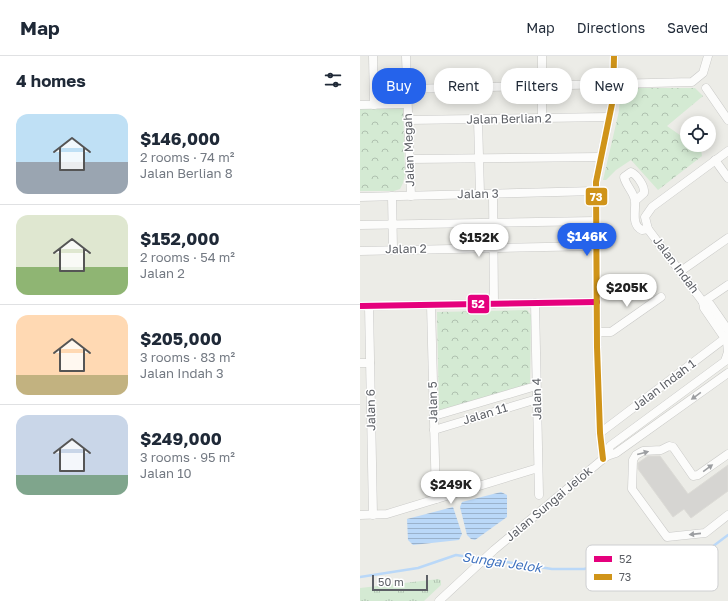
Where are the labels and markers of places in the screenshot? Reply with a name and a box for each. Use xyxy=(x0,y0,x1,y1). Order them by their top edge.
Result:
pin: $146K xyxy=(559,223,615,257)
pin: $152K xyxy=(451,224,507,258)
pin: $205K xyxy=(599,274,655,308)
pin: $249K xyxy=(423,471,479,505)

